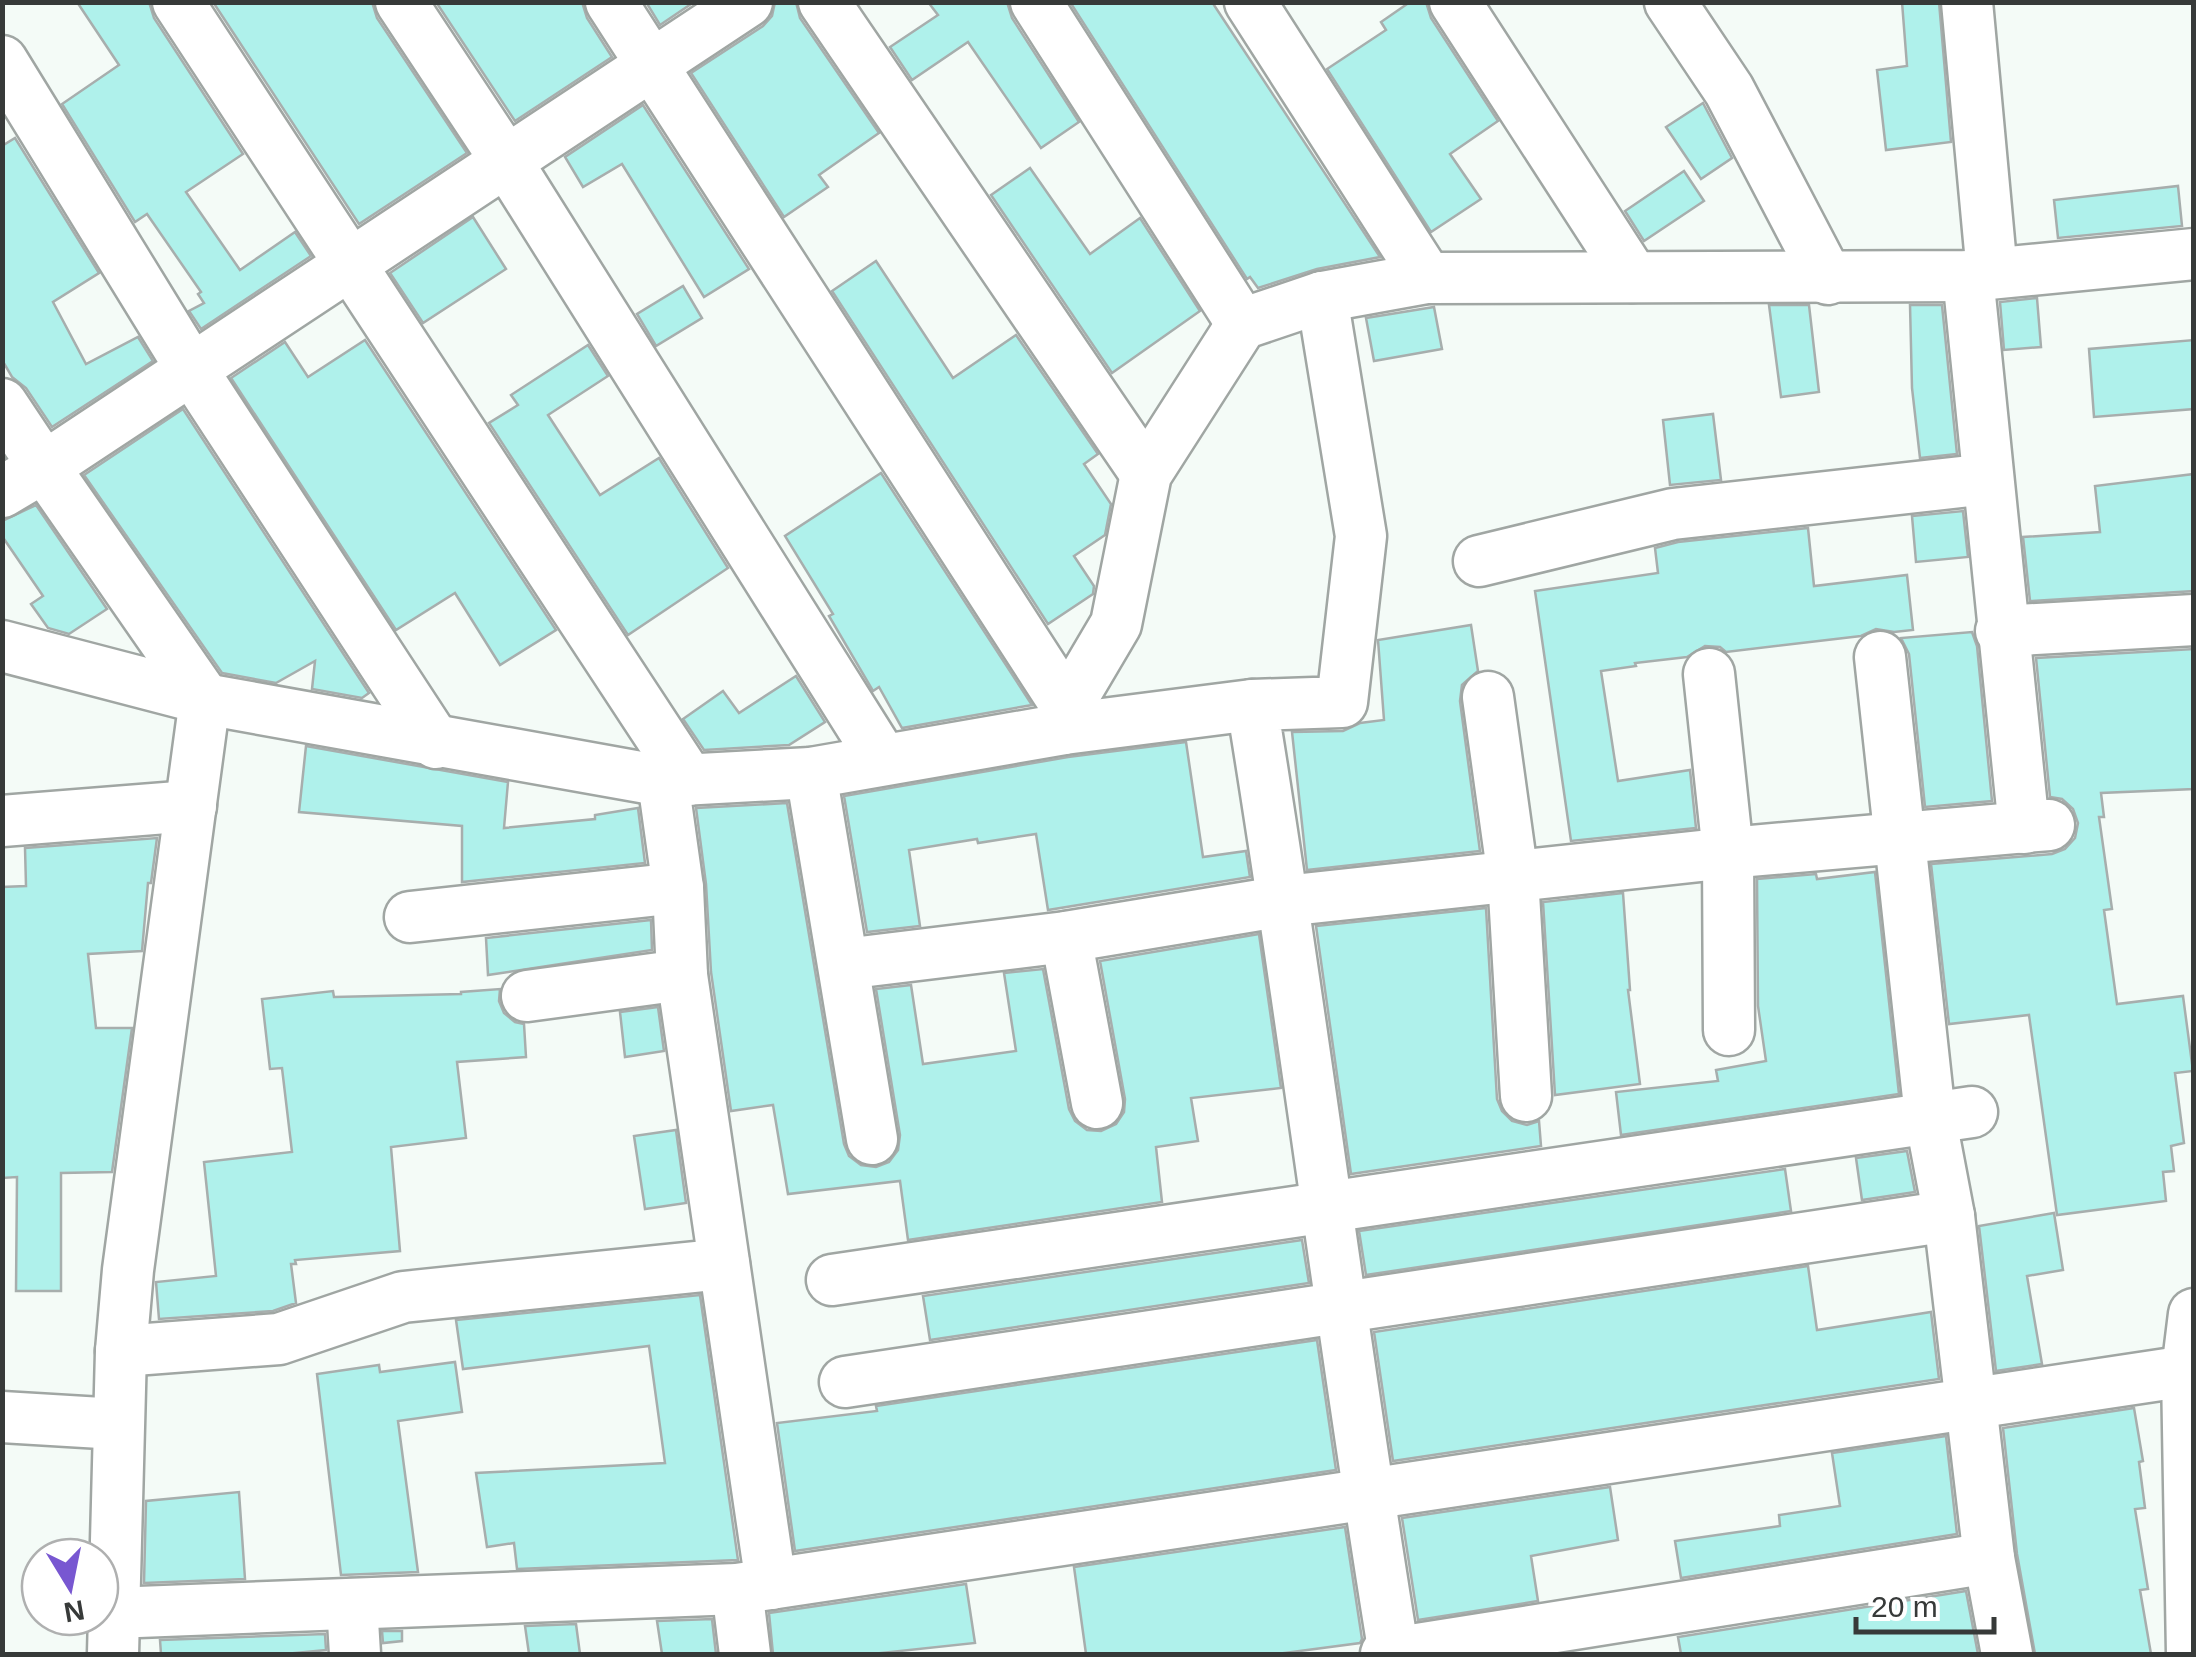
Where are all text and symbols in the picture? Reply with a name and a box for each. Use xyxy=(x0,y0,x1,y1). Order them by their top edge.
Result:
north arrow xyxy=(20,1537,120,1637)
scale bar xyxy=(1856,1572,1994,1634)
text: 20 m xyxy=(1871,1590,1938,1623)
text: N xyxy=(62,1594,87,1628)

